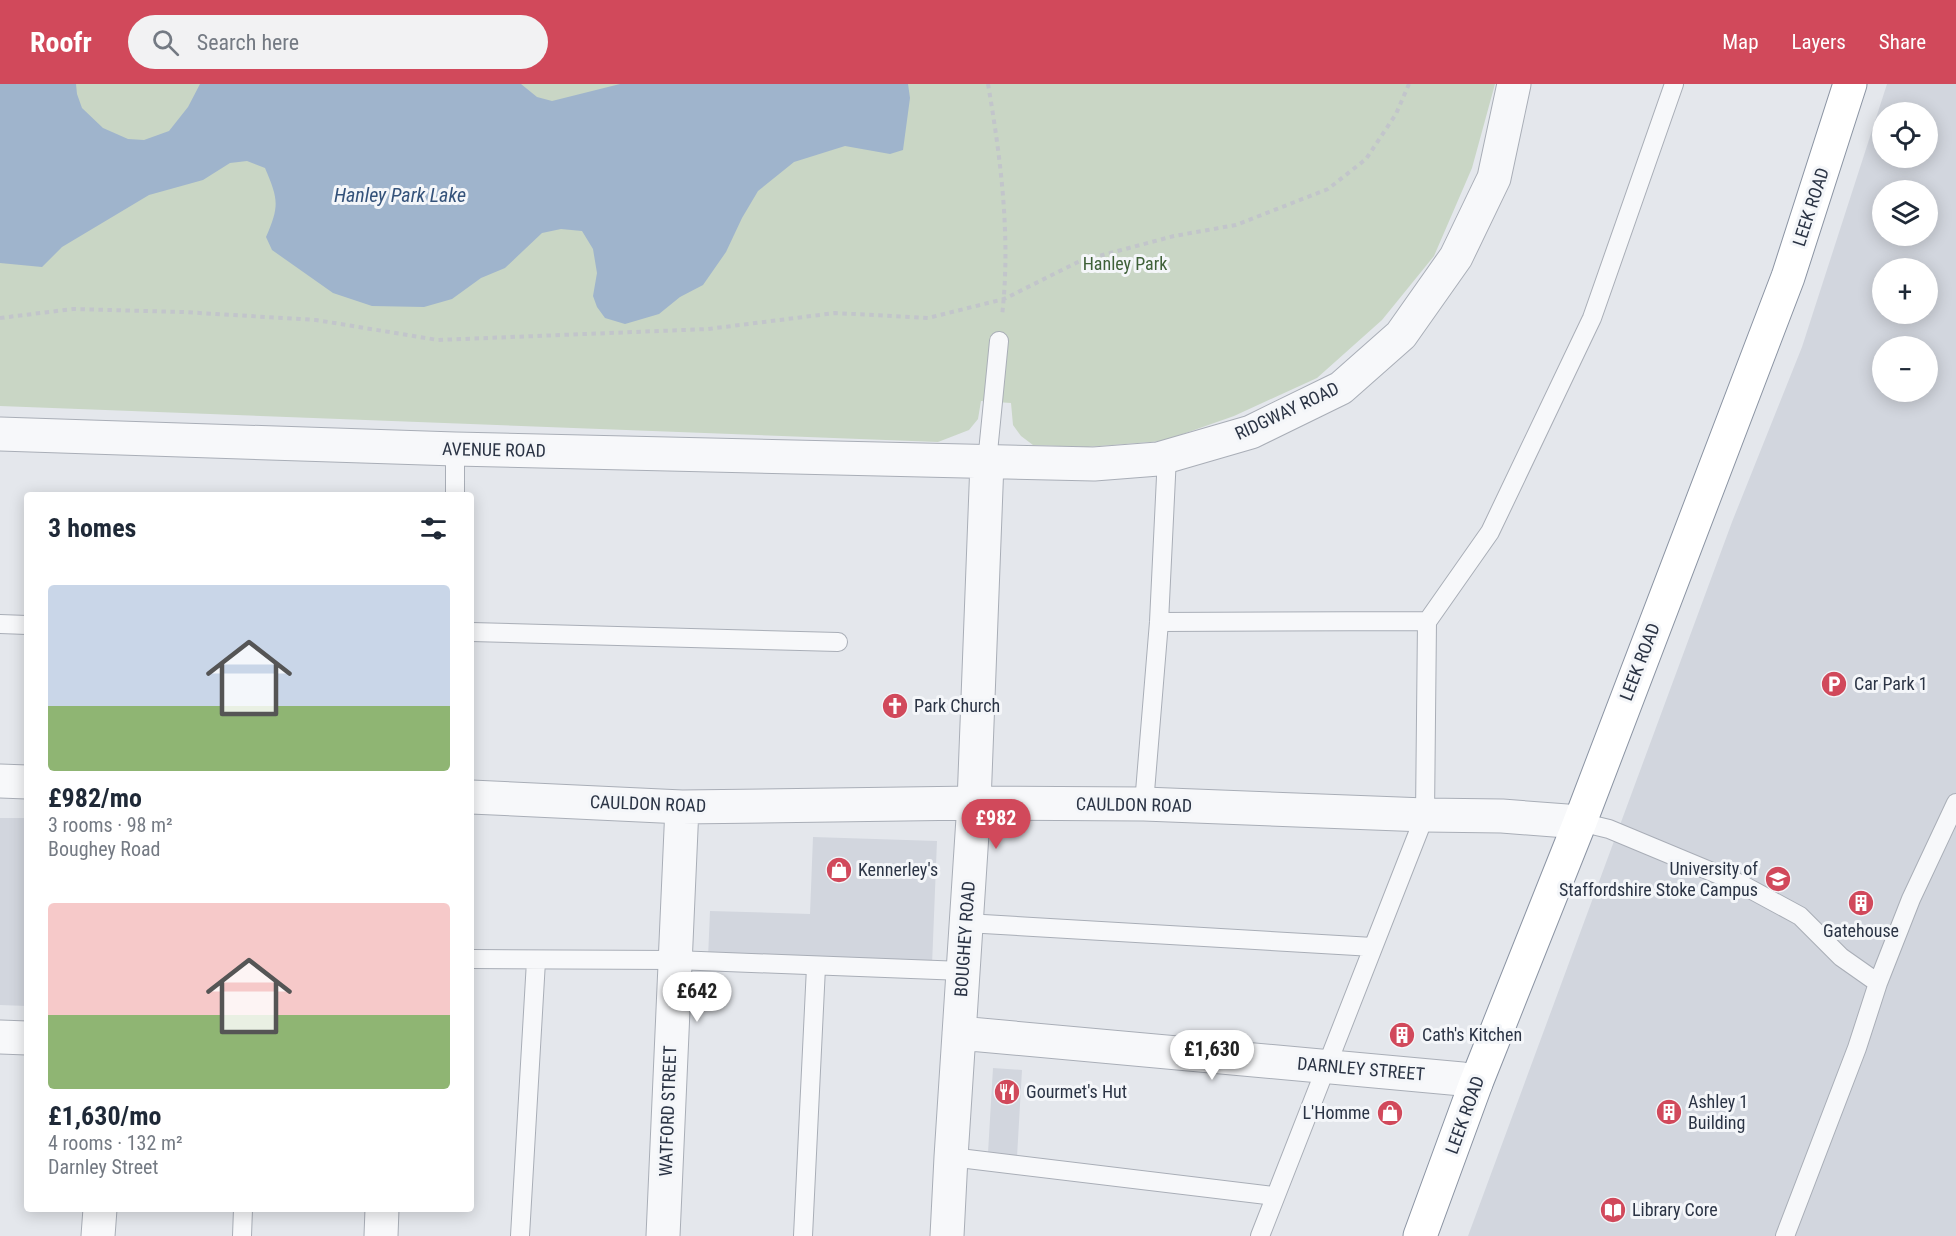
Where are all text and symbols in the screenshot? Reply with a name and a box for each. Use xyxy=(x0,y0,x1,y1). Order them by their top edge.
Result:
search box xyxy=(128,15,548,69)
text: Roofr xyxy=(30,26,92,59)
icon: search xyxy=(149,26,182,59)
text: Search here xyxy=(197,30,299,55)
text: Map xyxy=(1722,30,1759,54)
text: Layers xyxy=(1792,30,1846,54)
text: Share xyxy=(1879,30,1926,54)
map controls xyxy=(1872,102,1938,402)
button: locate xyxy=(1872,102,1938,168)
street label: LEEK ROAD xyxy=(1788,165,1833,249)
button: layers xyxy=(1872,180,1938,246)
water label: Hanley Park Lake xyxy=(334,183,466,207)
park label: Hanley Park xyxy=(1083,253,1167,274)
button: + xyxy=(1872,258,1938,324)
button: − xyxy=(1872,336,1938,402)
street label: RIDGWAY ROAD xyxy=(1231,377,1342,444)
street label: AVENUE ROAD xyxy=(442,438,546,461)
icon: filters xyxy=(417,512,450,545)
text: 3 homes xyxy=(48,513,136,543)
street label: LEEK ROAD xyxy=(1615,620,1664,704)
icon: home xyxy=(195,624,303,732)
parking icon: Car Park 1 xyxy=(1819,669,1849,699)
place label: Car Park 1 xyxy=(1854,673,1928,694)
church icon: Park Church xyxy=(880,691,910,721)
place label: Park Church xyxy=(914,695,1000,716)
text: £982/mo xyxy=(48,783,142,813)
street label: CAULDON ROAD xyxy=(590,791,707,816)
street label: CAULDON ROAD xyxy=(1076,793,1192,816)
pin: £982 xyxy=(960,799,1032,850)
text: £982 xyxy=(976,806,1016,830)
text: 3 rooms · 98 m² xyxy=(48,813,173,837)
text: Boughey Road xyxy=(48,837,160,861)
shop icon: Kennerley's xyxy=(824,855,854,885)
place label: University of Staffordshire Stoke Campus xyxy=(1559,858,1758,900)
place label: Kennerley's xyxy=(858,859,938,880)
school or university icon: University of Staffordshire Stoke Campus xyxy=(1763,864,1793,894)
street label: BOUGHEY ROAD xyxy=(950,880,979,998)
building icon: Gatehouse xyxy=(1846,888,1876,918)
place label: Gatehouse xyxy=(1823,920,1899,941)
icon: home xyxy=(195,942,303,1050)
pin: £642 xyxy=(661,972,733,1023)
text: £642 xyxy=(677,979,717,1003)
building icon: Cath's Kitchen xyxy=(1387,1020,1417,1050)
place label: Cath's Kitchen xyxy=(1422,1024,1522,1045)
pin: £1,630 xyxy=(1163,1030,1261,1081)
text: £1,630 xyxy=(1184,1037,1240,1061)
street label: WATFORD STREET xyxy=(655,1045,680,1177)
street label: DARNLEY STREET xyxy=(1296,1052,1426,1085)
street label: LEEK ROAD xyxy=(1441,1073,1488,1157)
restaurant icon: Gourmet's Hut xyxy=(992,1077,1022,1107)
place label: Gourmet's Hut xyxy=(1026,1081,1127,1102)
place label: Ashley 1 Building xyxy=(1688,1091,1748,1133)
building icon: Ashley 1 Building xyxy=(1654,1097,1684,1127)
shop icon: L'Homme xyxy=(1375,1098,1405,1128)
text: £1,630/mo xyxy=(48,1101,161,1131)
place label: L'Homme xyxy=(1303,1102,1370,1123)
text: 4 rooms · 132 m² xyxy=(48,1131,183,1155)
text: Darnley Street xyxy=(48,1155,158,1179)
library icon: Library Core xyxy=(1598,1195,1628,1225)
place label: Library Core xyxy=(1632,1199,1718,1220)

